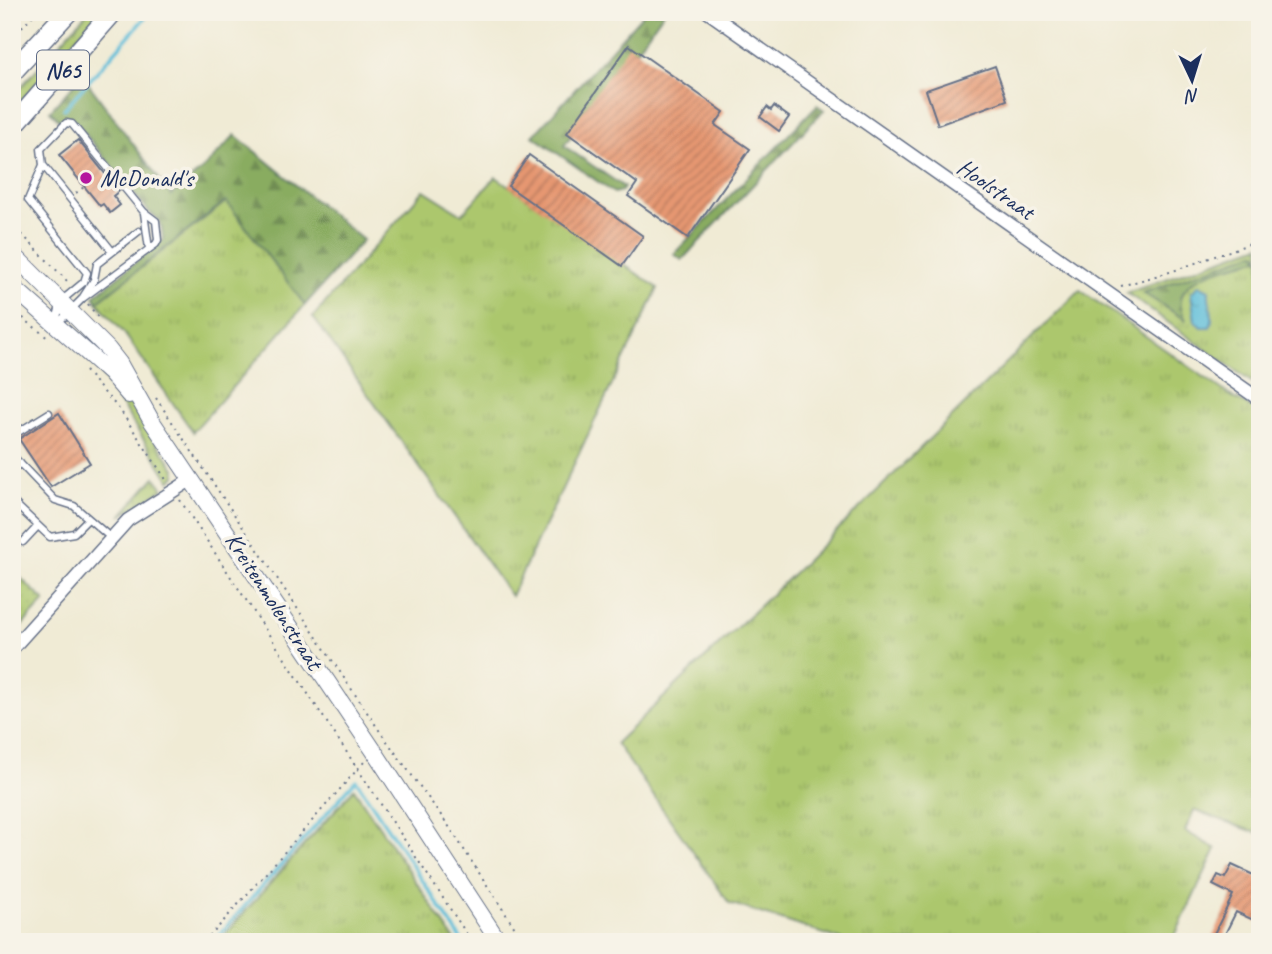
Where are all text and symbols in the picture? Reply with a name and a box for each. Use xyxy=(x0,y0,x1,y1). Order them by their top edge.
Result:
north arrow xyxy=(1156,46,1226,116)
road number: N65 xyxy=(37,50,89,90)
text: N xyxy=(1183,84,1200,109)
street label: Hoolstraat xyxy=(952,152,1042,228)
place label: McDonald's xyxy=(100,163,196,193)
marker: McDonald's xyxy=(78,170,94,186)
street label: Kreitenmolenstraat xyxy=(219,527,331,677)

